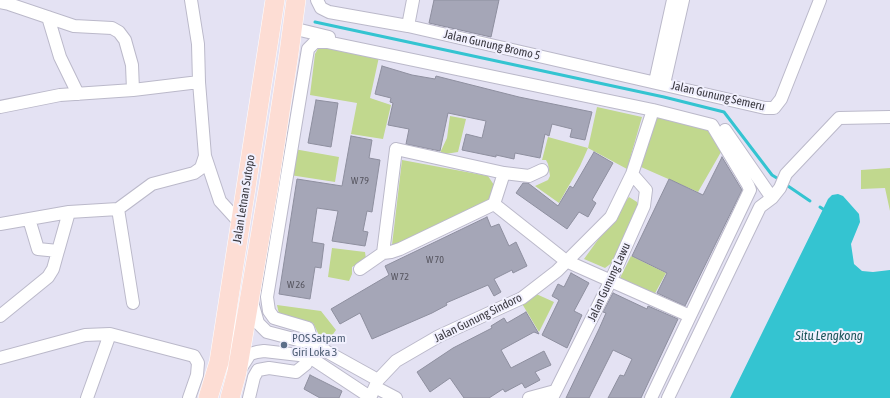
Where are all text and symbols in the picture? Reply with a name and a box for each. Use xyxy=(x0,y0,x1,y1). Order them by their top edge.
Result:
street label: Jalan Gunung Bromo 5 xyxy=(442,27,542,63)
street label: Jalan Gunung Semeru xyxy=(670,78,766,114)
street label: Jalan Letnan Sutopo xyxy=(230,154,258,244)
house number: W 79 xyxy=(351,175,369,187)
street label: Jalan Gunung Lawu xyxy=(584,240,634,324)
house number: W 70 xyxy=(426,254,444,266)
house number: W 72 xyxy=(391,271,409,283)
house number: W 26 xyxy=(287,279,305,291)
street label: Jalan Gunung Sindoro xyxy=(432,290,524,346)
water label: Situ Lengkong xyxy=(795,328,863,344)
place label: POS Satpam Giri Loka 3 xyxy=(292,331,346,359)
marker: POS Satpam Giri Loka 3 xyxy=(279,340,289,350)

